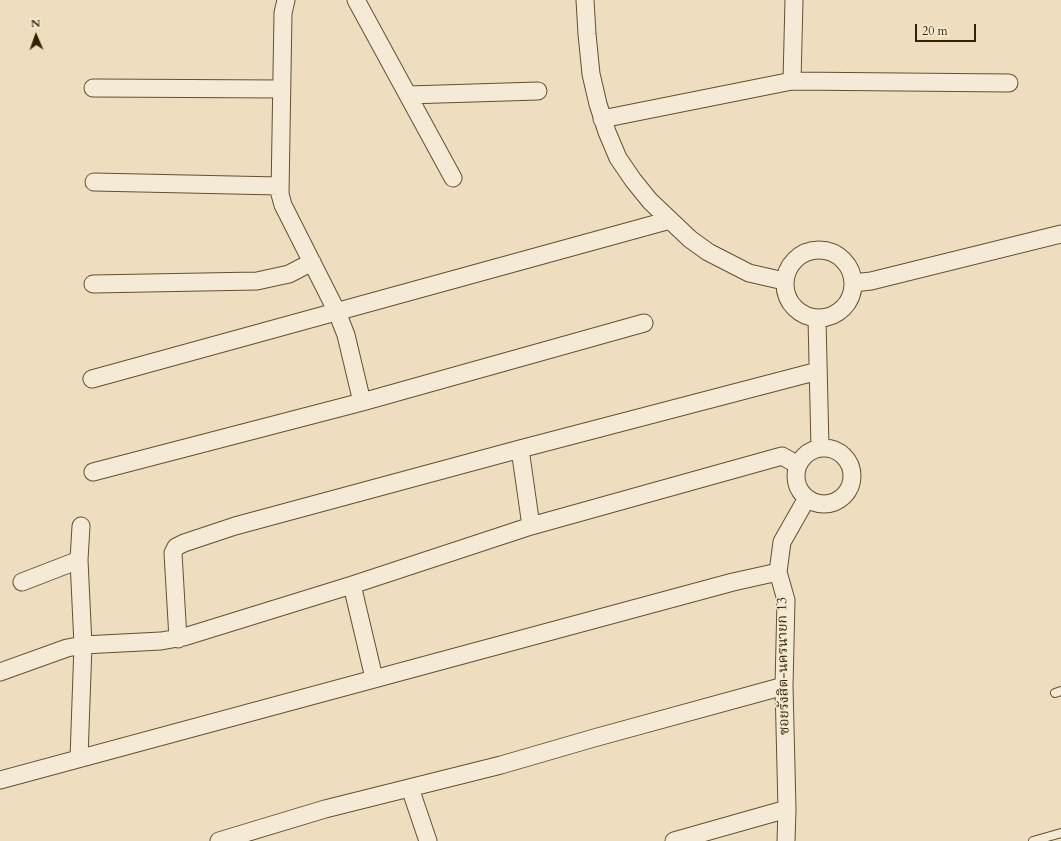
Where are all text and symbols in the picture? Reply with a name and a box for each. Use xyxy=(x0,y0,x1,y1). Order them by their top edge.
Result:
north arrow xyxy=(16,16,56,56)
text: N xyxy=(31,16,41,31)
scale bar xyxy=(917,16,978,42)
text: 20 m xyxy=(922,23,948,39)
street label: ซอยรังสิต-นครนายก 13 xyxy=(774,597,794,735)

